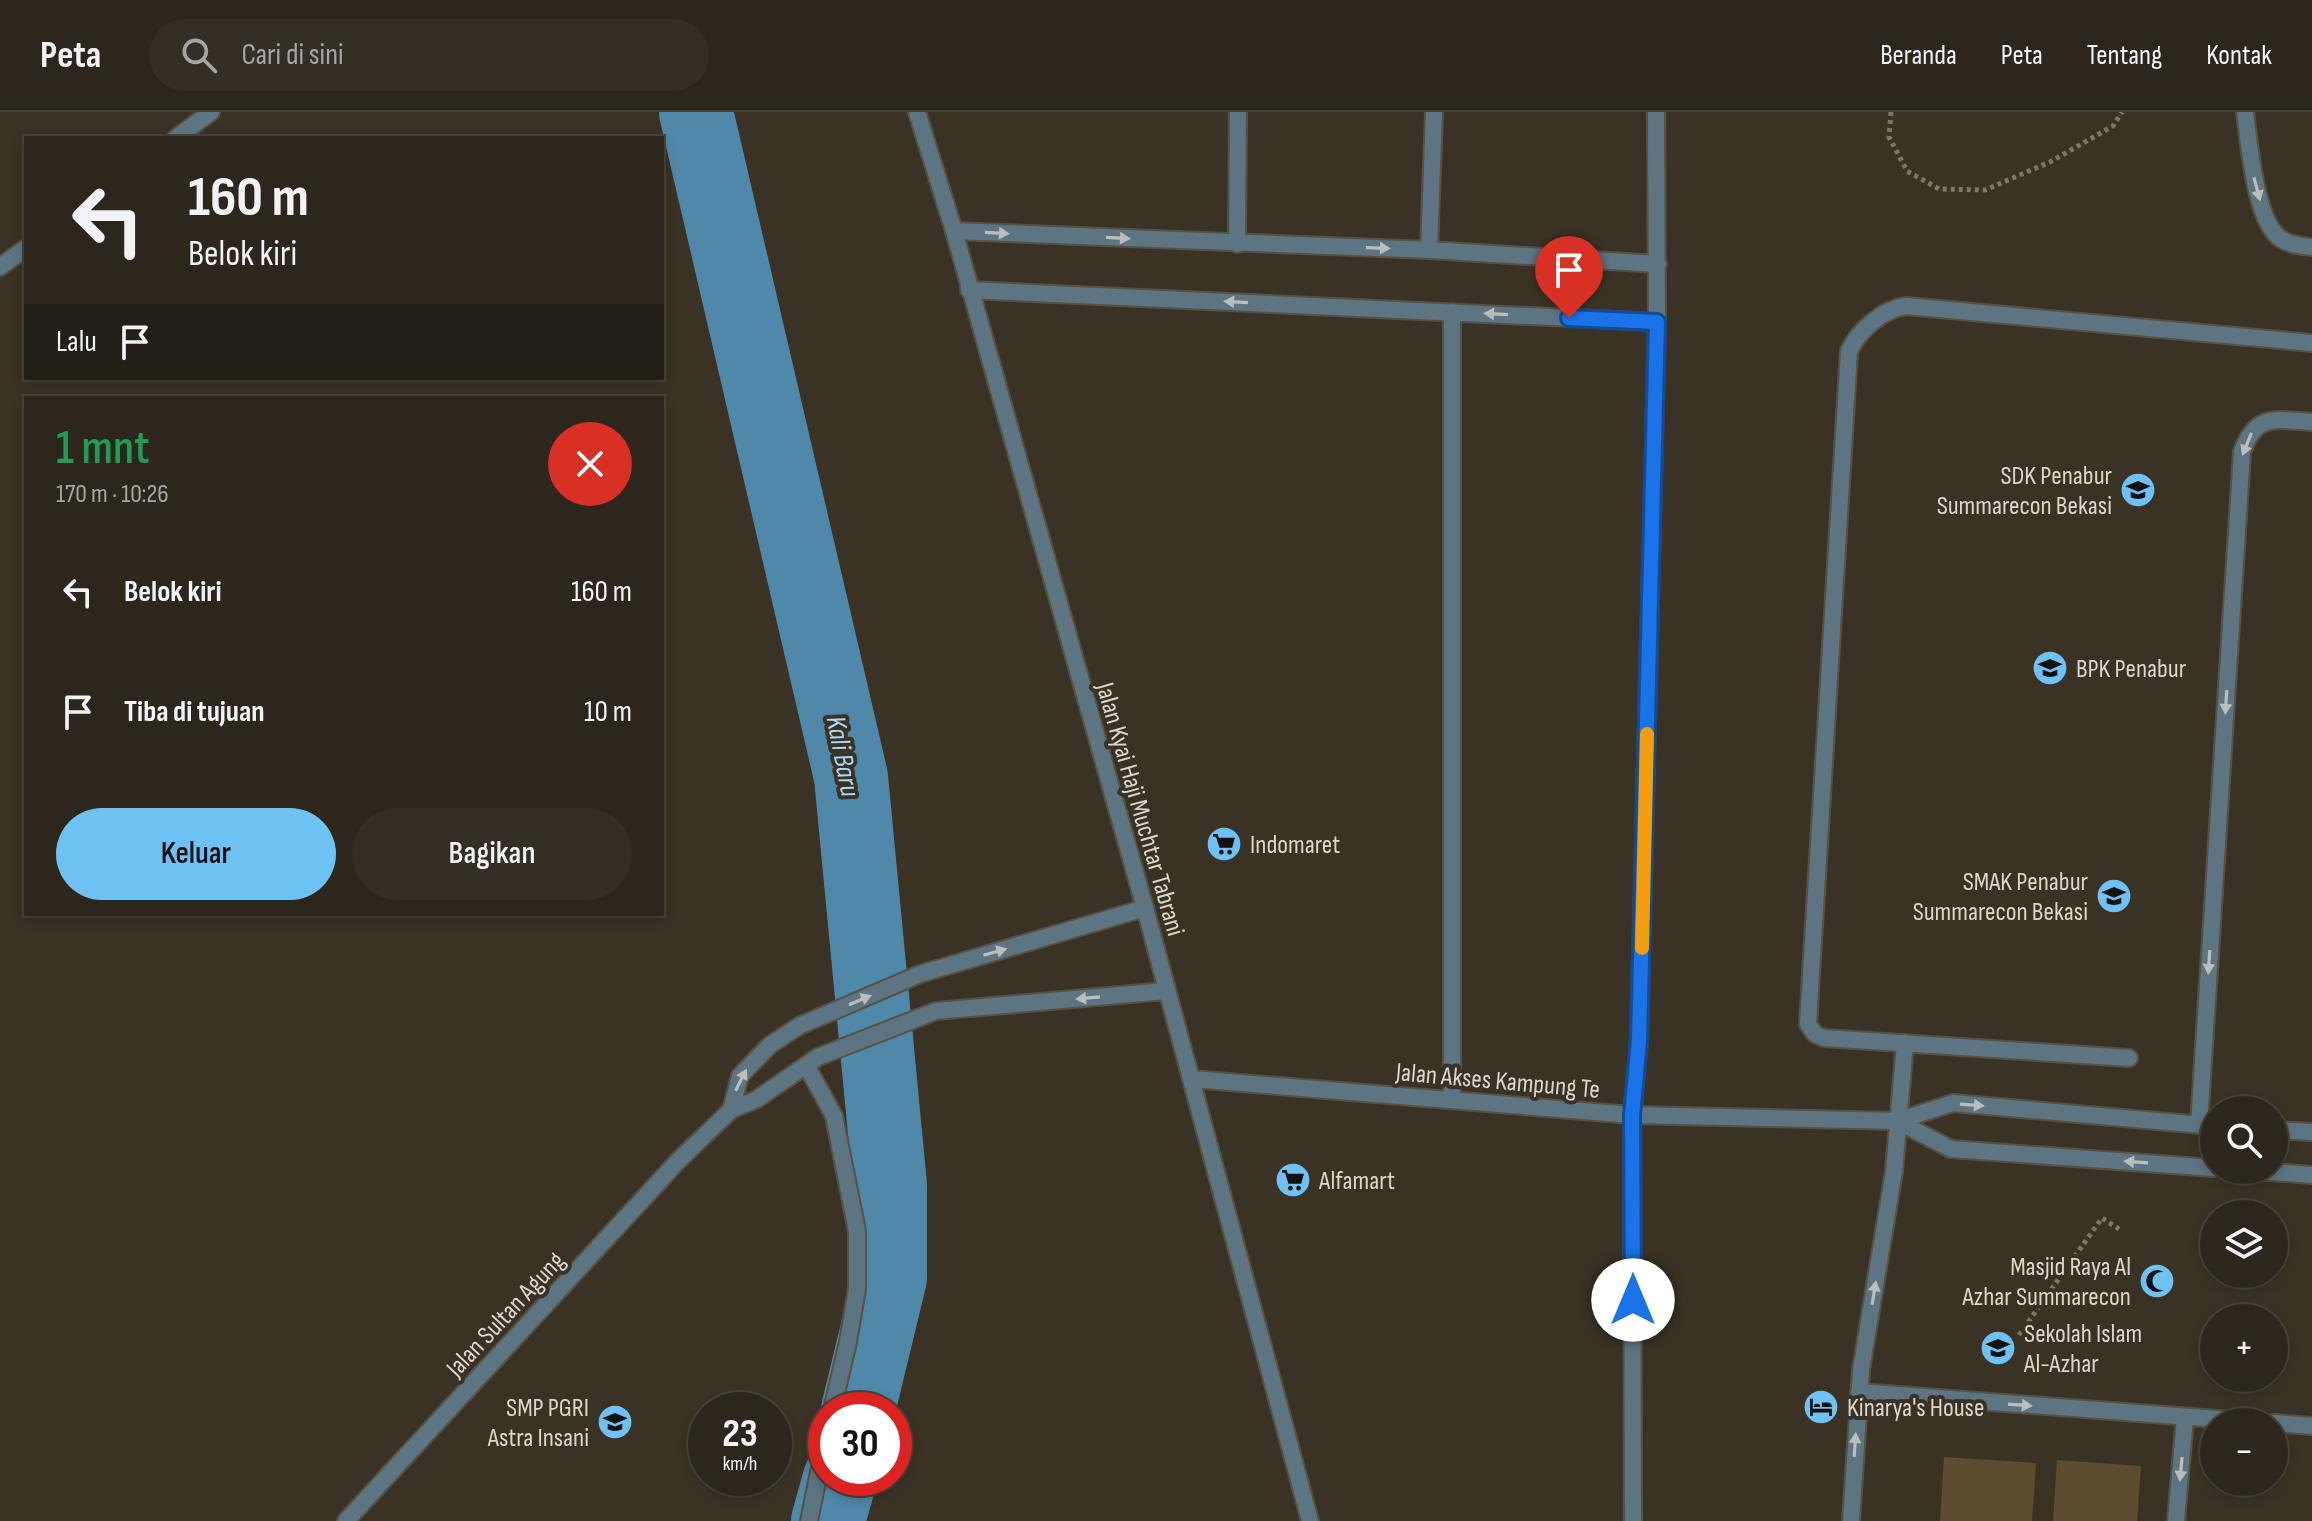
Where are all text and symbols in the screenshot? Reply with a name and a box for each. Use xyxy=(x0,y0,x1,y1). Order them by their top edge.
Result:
search box xyxy=(149,19,709,91)
text: Peta xyxy=(40,33,101,78)
icon: search xyxy=(177,33,221,77)
text: Cari di sini xyxy=(241,37,344,73)
text: Beranda xyxy=(1880,39,1957,72)
text: Peta xyxy=(2001,39,2043,72)
text: Tentang xyxy=(2087,39,2162,72)
text: Kontak xyxy=(2206,39,2272,72)
text: 160 m xyxy=(188,165,309,232)
icon: left xyxy=(56,168,160,272)
one-way arrow xyxy=(2251,177,2264,201)
one-way arrow xyxy=(985,226,1010,239)
one-way arrow xyxy=(1106,232,1131,245)
text: Belok kiri xyxy=(188,233,297,276)
pin xyxy=(1535,236,1603,318)
one-way arrow xyxy=(1366,242,1391,255)
icon: arrive xyxy=(1547,248,1591,292)
one-way arrow xyxy=(1223,296,1248,309)
one-way arrow xyxy=(1482,308,1508,321)
icon: arrive xyxy=(113,320,157,364)
text: Lalu xyxy=(56,324,97,360)
text: 1 mnt xyxy=(56,420,150,477)
button: close xyxy=(548,422,632,506)
one-way arrow xyxy=(2240,432,2253,456)
place label: SDK Penabur Summarecon Bekasi xyxy=(1937,461,2113,522)
school or university icon: SDK Penabur Summarecon Bekasi xyxy=(2119,471,2157,509)
text: 170 m · 10:26 xyxy=(56,479,169,510)
icon: left xyxy=(56,570,100,614)
text: Belok kiri xyxy=(124,574,222,610)
text: 160 m xyxy=(571,574,632,610)
school or university icon: BPK Penabur xyxy=(2031,649,2069,687)
place label: BPK Penabur xyxy=(2076,654,2187,685)
street label: Jalan Kyai Haji Muchtar Tabrani xyxy=(1088,678,1191,940)
icon: arrive xyxy=(56,690,100,734)
one-way arrow xyxy=(2219,690,2232,715)
text: Tiba di tujuan xyxy=(124,694,265,730)
text: 10 m xyxy=(584,694,632,730)
water label: Kali Baru xyxy=(819,713,867,800)
button: Keluar xyxy=(56,808,336,900)
button: Bagikan xyxy=(352,808,632,900)
supermarket icon: Indomaret xyxy=(1205,825,1243,863)
place label: Indomaret xyxy=(1250,830,1340,861)
place label: SMAK Penabur Summarecon Bekasi xyxy=(1913,867,2089,928)
school or university icon: SMAK Penabur Summarecon Bekasi xyxy=(2095,877,2133,915)
one-way arrow xyxy=(983,945,1007,958)
one-way arrow xyxy=(2202,950,2215,975)
one-way arrow xyxy=(1075,992,1100,1005)
one-way arrow xyxy=(848,993,872,1006)
street label: Jalan Akses Kampung Te xyxy=(1394,1057,1601,1106)
one-way arrow xyxy=(734,1069,748,1091)
map controls xyxy=(2200,1096,2288,1496)
button: search xyxy=(2200,1096,2288,1184)
one-way arrow xyxy=(1960,1099,1985,1112)
one-way arrow xyxy=(2123,1155,2148,1168)
supermarket icon: Alfamart xyxy=(1274,1161,1312,1199)
place label: Alfamart xyxy=(1318,1166,1395,1197)
button: layers xyxy=(2200,1200,2288,1288)
street label: Jalan Sultan Agung xyxy=(440,1246,572,1385)
place label: Masjid Raya Al Azhar Summarecon xyxy=(1961,1252,2131,1313)
position arrow xyxy=(1591,1258,1675,1342)
mosque icon: Masjid Raya Al Azhar Summarecon xyxy=(2138,1262,2176,1300)
one-way arrow xyxy=(1868,1280,1880,1305)
button: + xyxy=(2200,1304,2288,1392)
place label: Sekolah Islam Al-Azhar xyxy=(2023,1319,2142,1380)
school or university icon: Sekolah Islam Al-Azhar xyxy=(1979,1329,2017,1367)
hotel icon: Kinarya's House xyxy=(1802,1388,1840,1426)
speed limit sign: 30 xyxy=(808,1392,912,1496)
place label: SMP PGRI Astra Insani xyxy=(487,1393,589,1454)
place label: Kinarya's House xyxy=(1847,1393,1984,1424)
one-way arrow xyxy=(2008,1399,2033,1412)
school or university icon: SMP PGRI Astra Insani xyxy=(596,1403,634,1441)
button: − xyxy=(2200,1408,2288,1496)
text: 23 xyxy=(722,1410,758,1458)
one-way arrow xyxy=(1849,1432,1862,1457)
text: km/h xyxy=(723,1452,757,1476)
one-way arrow xyxy=(2174,1457,2187,1482)

